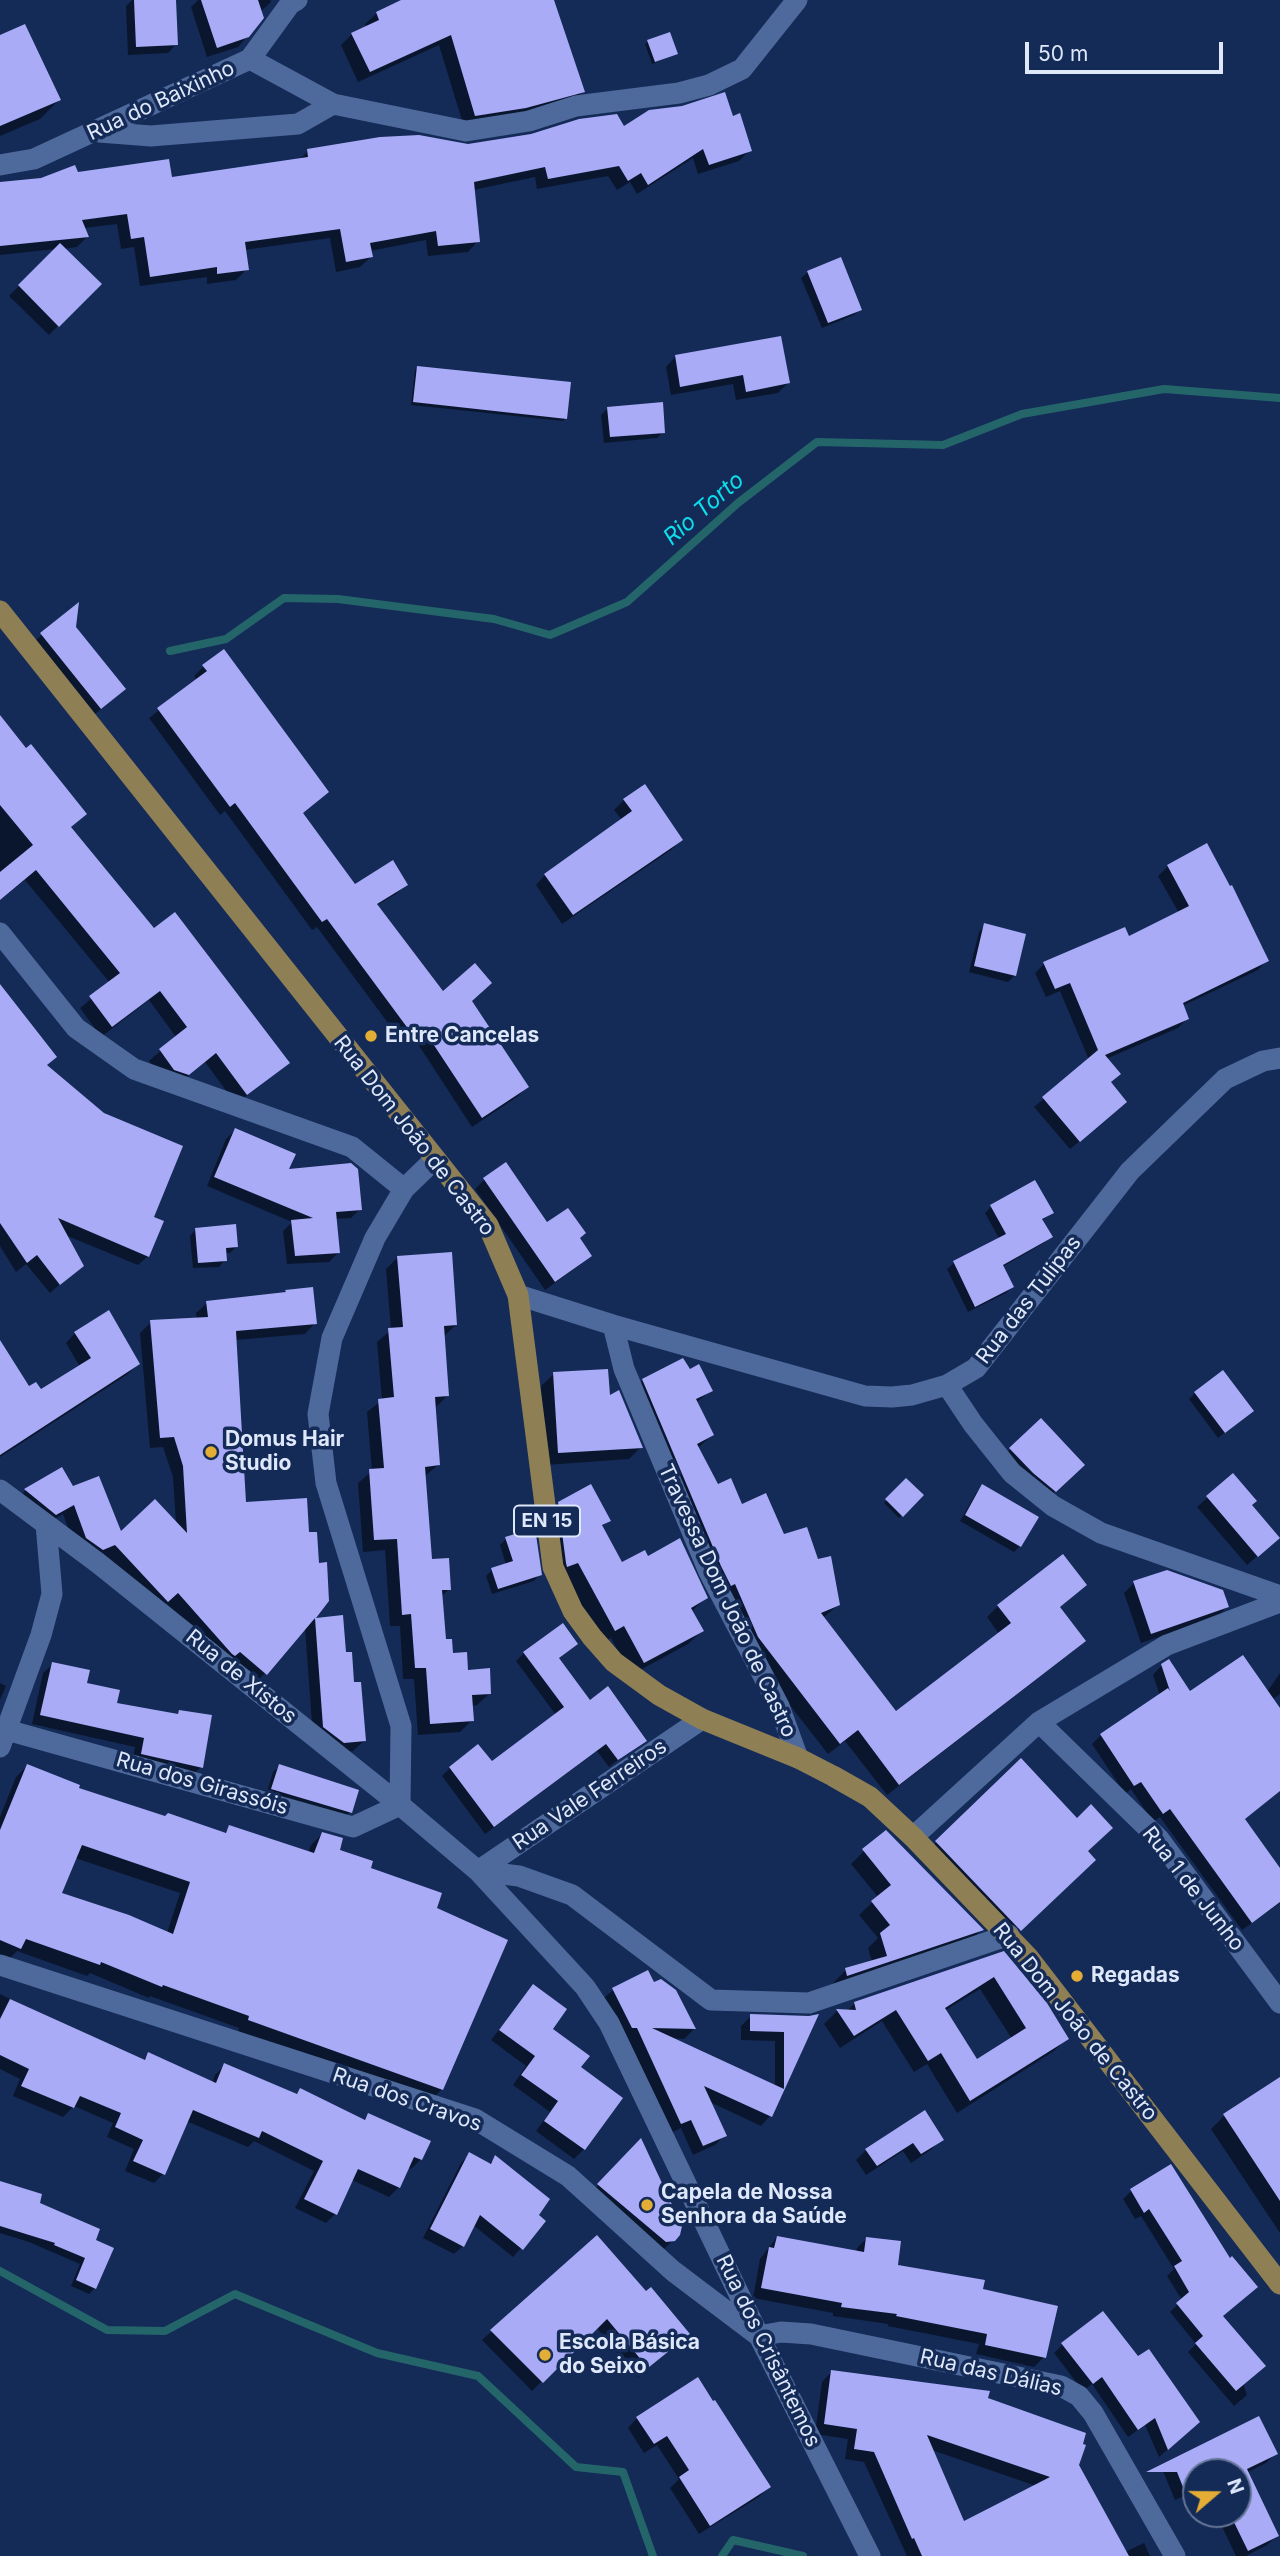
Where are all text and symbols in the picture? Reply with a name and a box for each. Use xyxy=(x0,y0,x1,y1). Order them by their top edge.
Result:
scale bar xyxy=(1028,28,1226,72)
text: 50 m xyxy=(1038,41,1088,66)
street label: Rua do Baixinho xyxy=(83,56,239,146)
water label: Rio Torto xyxy=(658,467,750,551)
place label: Entre Cancelas xyxy=(385,1023,539,1049)
marker: Entre Cancelas xyxy=(363,1028,379,1044)
street label: Rua Dom João de Castro xyxy=(328,1031,500,1241)
street label: Rua das Tulipas xyxy=(971,1231,1087,1369)
place label: Domus Hair Studio xyxy=(225,1427,344,1477)
marker: Domus Hair Studio xyxy=(203,1444,219,1460)
street label: Travessa Dom João de Castro xyxy=(652,1460,802,1742)
road number: EN 15 xyxy=(514,1506,580,1536)
street label: Rua de Xistos xyxy=(180,1625,302,1729)
street label: Rua Vale Ferreiros xyxy=(508,1734,672,1856)
street label: Rua dos Girassóis xyxy=(113,1747,291,1821)
street label: Rua 1 de Junho xyxy=(1137,1822,1249,1956)
street label: Rua Dom João de Castro xyxy=(987,1918,1163,2126)
place label: Regadas xyxy=(1091,1963,1180,1989)
marker: Regadas xyxy=(1069,1968,1085,1984)
street label: Rua dos Cravos xyxy=(329,2063,485,2137)
place label: Capela de Nossa Senhora da Saúde xyxy=(661,2180,847,2230)
marker: Capela de Nossa Senhora da Saúde xyxy=(639,2197,655,2213)
street label: Rua dos Crisântemos xyxy=(710,2251,826,2451)
place label: Escola Básica do Seixo xyxy=(559,2330,700,2380)
street label: Rua das Dálias xyxy=(917,2344,1065,2402)
marker: Escola Básica do Seixo xyxy=(537,2347,553,2363)
north arrow xyxy=(1182,2458,1252,2528)
text: N xyxy=(1222,2476,1249,2497)

